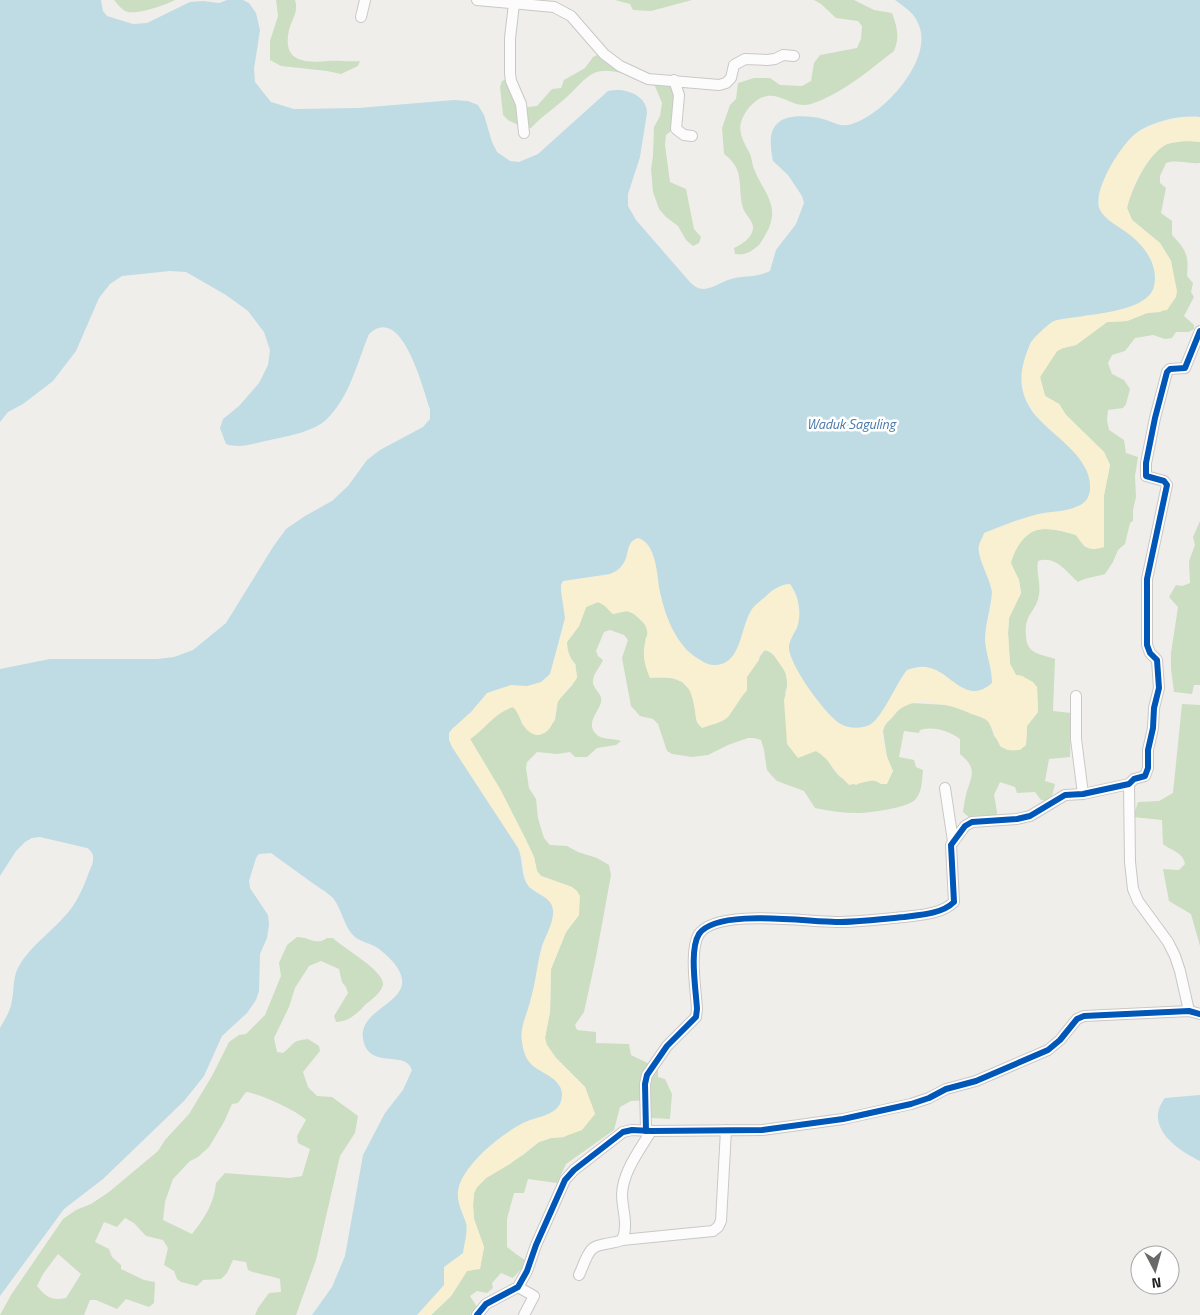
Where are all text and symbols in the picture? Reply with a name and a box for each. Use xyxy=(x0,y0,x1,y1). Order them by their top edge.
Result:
water label: Waduk Saguling xyxy=(807,413,897,434)
north arrow xyxy=(1130,1245,1180,1295)
text: N xyxy=(1150,1272,1162,1294)

